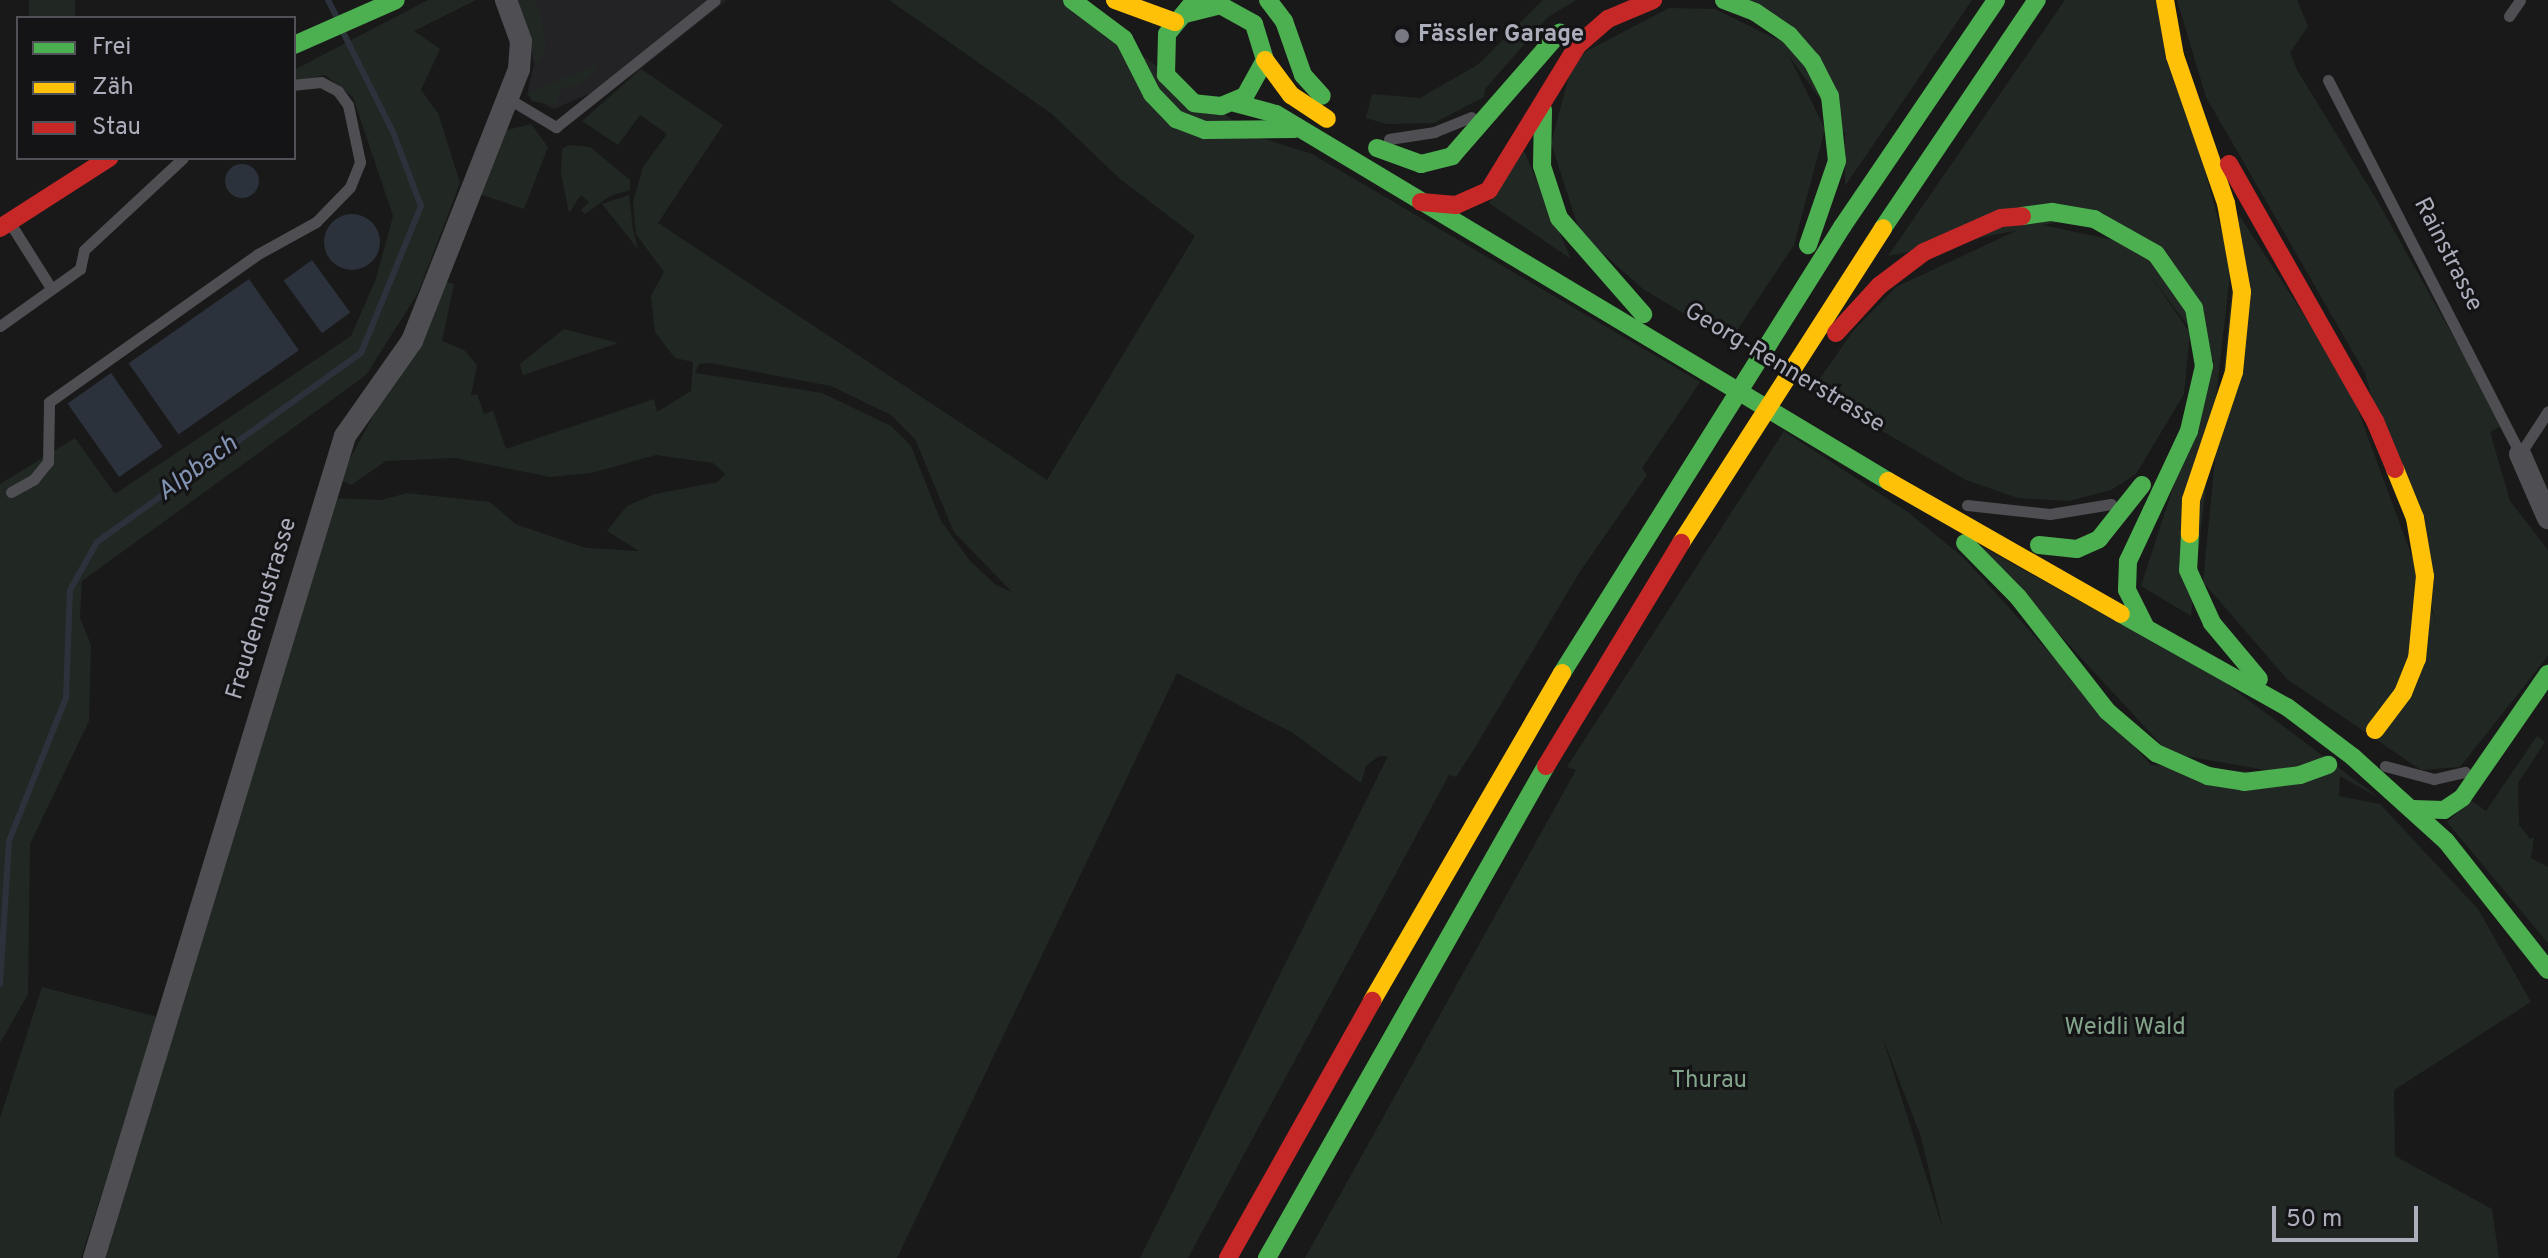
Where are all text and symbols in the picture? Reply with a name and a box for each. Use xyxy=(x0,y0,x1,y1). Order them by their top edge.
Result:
legend xyxy=(16,16,296,160)
place label: Fässler Garage xyxy=(1418,22,1584,50)
marker: Fässler Garage xyxy=(1393,27,1411,45)
text: Frei xyxy=(92,33,131,63)
text: Zäh xyxy=(92,73,134,103)
text: Stau xyxy=(92,113,141,143)
street label: Rainstrasse xyxy=(2406,193,2488,317)
street label: Georg-Rennerstrasse xyxy=(1678,298,1890,440)
water label: Alpbach xyxy=(152,429,244,509)
street label: Freudenaustrasse xyxy=(222,514,304,704)
park label: Weidli Wald xyxy=(2064,1015,2186,1043)
park label: Thurau xyxy=(1671,1068,1747,1096)
scale bar xyxy=(2276,1190,2422,1240)
text: 50 m xyxy=(2286,1205,2342,1235)

